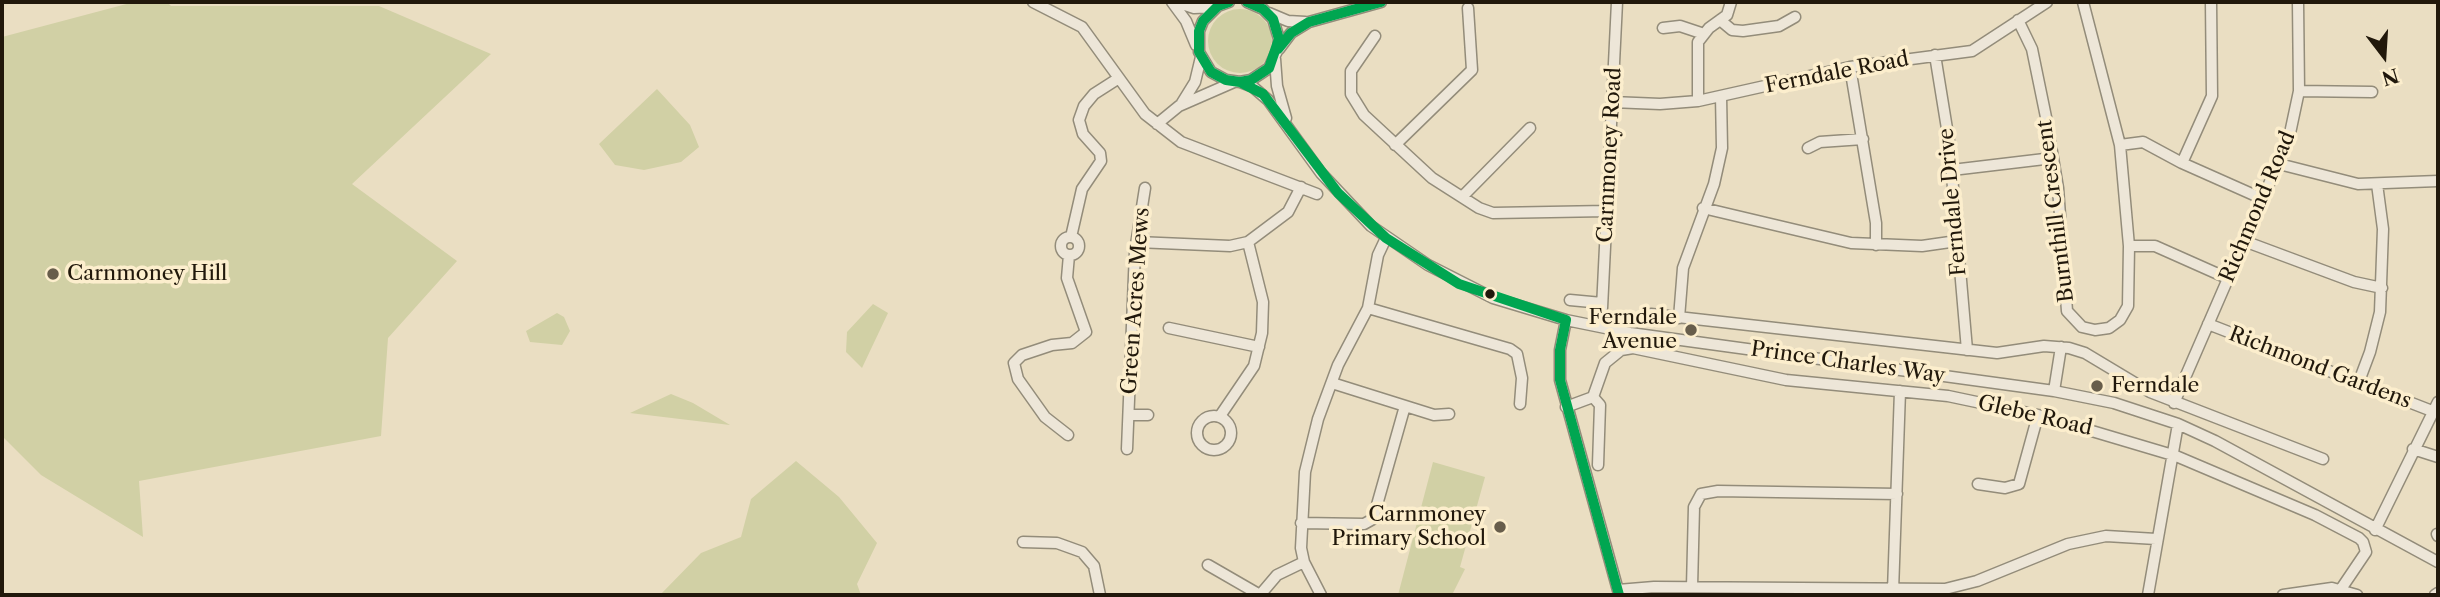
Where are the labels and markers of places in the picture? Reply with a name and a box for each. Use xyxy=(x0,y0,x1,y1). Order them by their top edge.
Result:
place label: Carnmoney Hill xyxy=(67,261,227,287)
marker: Carnmoney Hill xyxy=(45,266,61,282)
unlabelled marker xyxy=(1483,287,1497,301)
place label: Ferndale Avenue xyxy=(1589,305,1677,355)
marker: Ferndale Avenue xyxy=(1683,322,1699,338)
place label: Ferndale xyxy=(2111,373,2199,399)
marker: Ferndale xyxy=(2089,378,2105,394)
place label: Carnmoney Primary School xyxy=(1331,502,1486,552)
marker: Carnmoney Primary School xyxy=(1492,519,1508,535)

